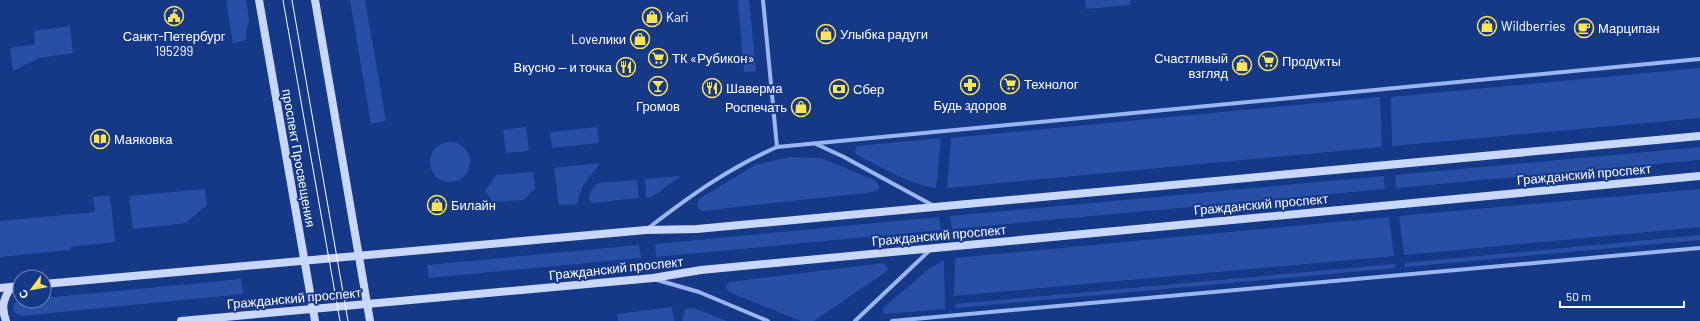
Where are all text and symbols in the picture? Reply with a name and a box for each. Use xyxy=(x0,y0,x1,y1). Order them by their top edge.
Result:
public building icon: Санкт-Петербург 195299 xyxy=(163,5,185,27)
shop icon: Kari xyxy=(641,6,663,28)
place label: Kari xyxy=(666,9,689,25)
shop icon: Wildberries xyxy=(1476,15,1498,37)
cafe icon: Марципан xyxy=(1573,17,1595,39)
place label: Wildberries xyxy=(1501,18,1566,34)
place label: Марципан xyxy=(1598,20,1660,36)
shop icon: Улыбка радуги xyxy=(815,23,837,45)
place label: Улыбка радуги xyxy=(840,26,928,42)
place label: Санкт-Петербург 195299 xyxy=(123,28,226,59)
shop icon: Loveлики xyxy=(629,28,651,50)
place label: Loveлики xyxy=(571,31,626,47)
supermarket icon: ТК «Рубикон» xyxy=(647,47,669,69)
place label: ТК «Рубикон» xyxy=(672,50,754,66)
place label: Счастливый взгляд xyxy=(1154,50,1228,81)
supermarket icon: Продукты xyxy=(1257,50,1279,72)
place label: Продукты xyxy=(1282,53,1341,69)
shop icon: Счастливый взгляд xyxy=(1231,54,1253,76)
restaurant icon: Вкусно — и точка xyxy=(615,56,637,78)
place label: Вкусно — и точка xyxy=(514,59,613,75)
supermarket icon: Технолог xyxy=(999,73,1021,95)
pharmacy icon: Будь здоров xyxy=(959,74,981,96)
bar icon: Громов xyxy=(647,75,669,97)
place label: Технолог xyxy=(1024,76,1079,92)
restaurant icon: Шаверма xyxy=(701,77,723,99)
bank icon: Сбер xyxy=(828,78,850,100)
place label: Шаверма xyxy=(726,80,783,96)
place label: Сбер xyxy=(853,81,884,97)
street label: проспект Просвещения xyxy=(279,88,319,228)
shop icon: Роспечать xyxy=(790,96,812,118)
place label: Будь здоров xyxy=(933,97,1007,113)
place label: Громов xyxy=(636,98,680,114)
place label: Роспечать xyxy=(725,99,787,115)
library icon: Маяковка xyxy=(89,128,111,150)
place label: Маяковка xyxy=(114,131,173,147)
street label: Гражданский проспект xyxy=(1516,160,1652,188)
street label: Гражданский проспект xyxy=(1193,190,1329,218)
shop icon: Билайн xyxy=(426,194,448,216)
place label: Билайн xyxy=(451,197,496,213)
street label: Гражданский проспект xyxy=(871,221,1007,249)
street label: Гражданский проспект xyxy=(548,253,684,283)
north arrow xyxy=(12,269,52,309)
scale bar xyxy=(1560,283,1684,309)
street label: Гражданский проспект xyxy=(226,284,362,312)
text: С xyxy=(15,288,31,301)
text: 50 m xyxy=(1566,289,1591,303)

